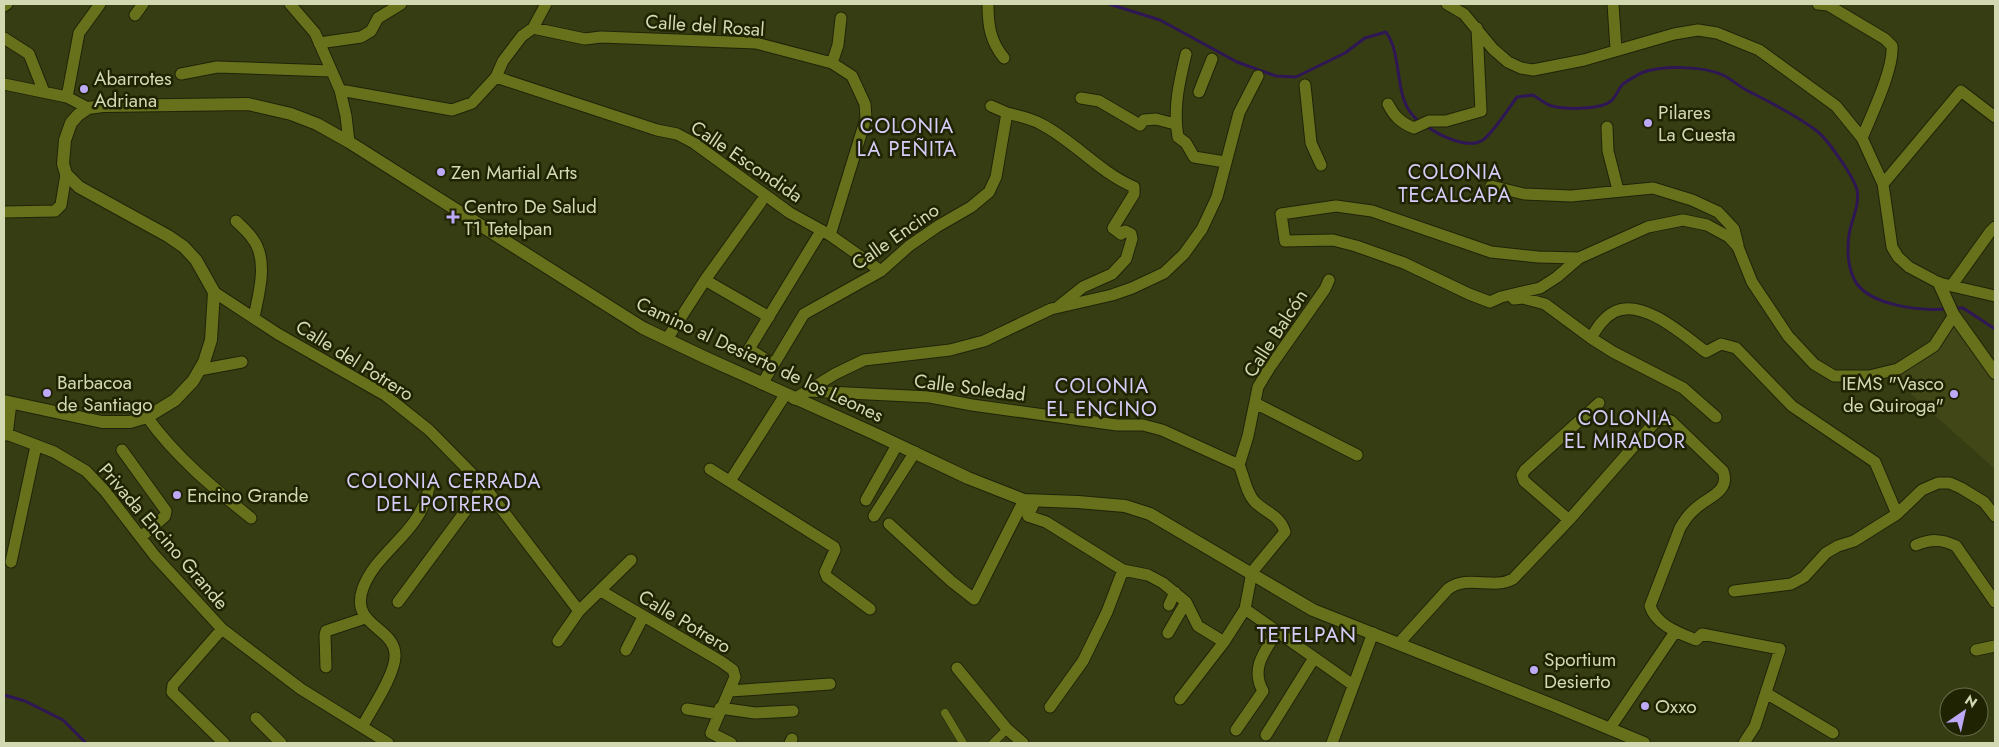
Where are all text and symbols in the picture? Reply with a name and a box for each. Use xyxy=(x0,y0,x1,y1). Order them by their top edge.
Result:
street label: Calle del Rosal xyxy=(645,8,765,43)
place label: Abarrotes Adriana xyxy=(94,65,172,114)
marker: Abarrotes Adriana xyxy=(78,83,90,95)
place label: Pilares La Cuesta xyxy=(1658,99,1736,148)
district label: COLONIA LA PEÑITA xyxy=(857,112,957,164)
street label: Calle Escondida xyxy=(685,114,808,209)
marker: Pilares La Cuesta xyxy=(1642,117,1654,129)
district label: COLONIA TECALCAPA xyxy=(1398,158,1512,210)
place label: Zen Martial Arts xyxy=(451,159,578,186)
marker: Zen Martial Arts xyxy=(435,166,447,178)
place label: Centro De Salud T1 Tetelpan xyxy=(464,193,597,242)
street label: Calle Encino xyxy=(846,196,944,276)
marker: Centro De Salud T1 Tetelpan xyxy=(446,210,460,224)
street label: Calle Balcón xyxy=(1237,284,1314,383)
street label: Camino al Desierto de los Leones xyxy=(632,290,888,429)
street label: Calle del Potrero xyxy=(291,313,419,408)
street label: Calle Soledad xyxy=(913,367,1027,408)
place label: Barbacoa de Santiago xyxy=(57,369,153,418)
place label: IEMS "Vasco de Quiroga" xyxy=(1842,370,1944,419)
district label: COLONIA EL ENCINO xyxy=(1046,372,1158,424)
marker: Barbacoa de Santiago xyxy=(41,387,53,399)
marker: IEMS "Vasco de Quiroga" xyxy=(1948,388,1960,400)
district label: COLONIA EL MIRADOR xyxy=(1564,404,1686,456)
street label: Privada Encino Grande xyxy=(92,457,235,616)
district label: COLONIA CERRADA DEL POTRERO xyxy=(347,467,541,519)
place label: Encino Grande xyxy=(187,482,309,509)
marker: Encino Grande xyxy=(171,489,183,501)
street label: Calle Potrero xyxy=(633,583,736,660)
district label: TETELPAN xyxy=(1257,620,1357,650)
place label: Sportium Desierto xyxy=(1544,646,1616,695)
marker: Sportium Desierto xyxy=(1528,664,1540,676)
north arrow xyxy=(1939,687,1989,737)
text: N xyxy=(1961,690,1981,713)
place label: Oxxo xyxy=(1655,693,1697,720)
marker: Oxxo xyxy=(1639,700,1651,712)

